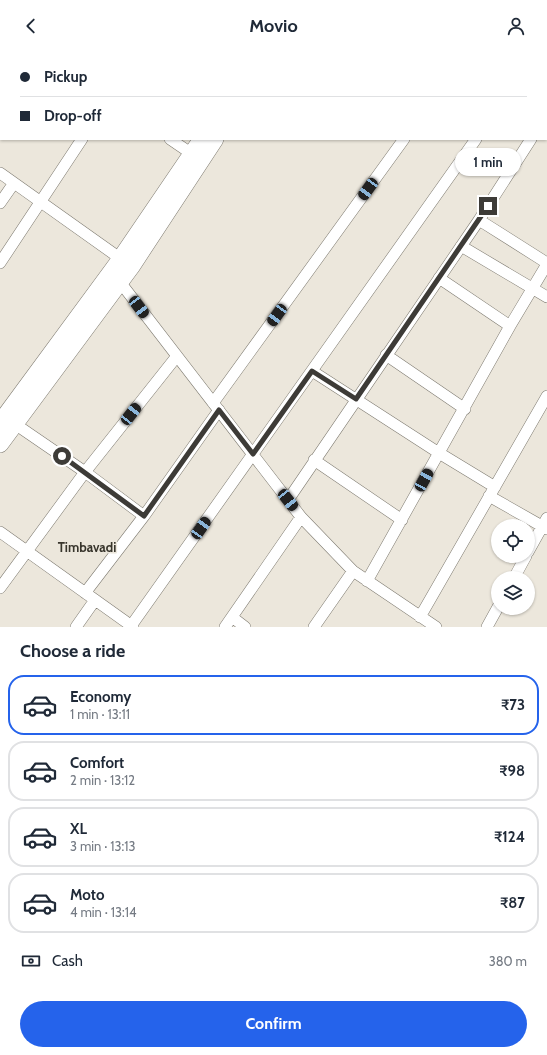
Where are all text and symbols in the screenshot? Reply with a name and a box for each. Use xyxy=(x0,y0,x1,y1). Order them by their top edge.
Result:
icon: back xyxy=(20,15,42,37)
text: Movio xyxy=(249,15,298,37)
icon: person xyxy=(505,15,527,37)
text: Pickup xyxy=(44,68,87,86)
text: Drop-off xyxy=(44,107,102,125)
callout: 1 min xyxy=(455,148,521,176)
text: 1 min xyxy=(473,154,503,170)
car xyxy=(356,176,380,202)
route end xyxy=(479,197,497,215)
car xyxy=(127,294,151,320)
car xyxy=(265,302,289,328)
car xyxy=(119,401,143,427)
route start xyxy=(53,447,71,465)
car xyxy=(413,467,435,493)
car xyxy=(276,487,300,513)
car xyxy=(189,515,213,541)
map controls xyxy=(491,519,535,615)
button: locate xyxy=(491,519,535,563)
district label: Timbavadi xyxy=(58,539,116,555)
button: layers xyxy=(491,571,535,615)
text: Choose a ride xyxy=(20,640,125,662)
icon: car xyxy=(22,687,58,723)
text: Economy xyxy=(70,688,131,706)
text: ₹73 xyxy=(501,696,525,714)
text: 1 min · 13:11 xyxy=(70,706,130,722)
icon: car xyxy=(22,753,58,789)
text: Comfort xyxy=(70,754,124,772)
text: ₹98 xyxy=(499,762,525,780)
text: 2 min · 13:12 xyxy=(70,772,135,788)
icon: car xyxy=(22,819,58,855)
text: XL xyxy=(70,820,87,838)
text: ₹124 xyxy=(494,828,525,846)
text: 3 min · 13:13 xyxy=(70,838,136,854)
icon: car xyxy=(22,885,58,921)
text: Moto xyxy=(70,886,104,904)
text: ₹87 xyxy=(500,894,525,912)
text: 4 min · 13:14 xyxy=(70,904,137,920)
icon: cash xyxy=(20,950,42,972)
text: Cash xyxy=(52,952,83,970)
text: 380 m xyxy=(489,953,527,969)
button: Confirm xyxy=(20,1001,527,1047)

